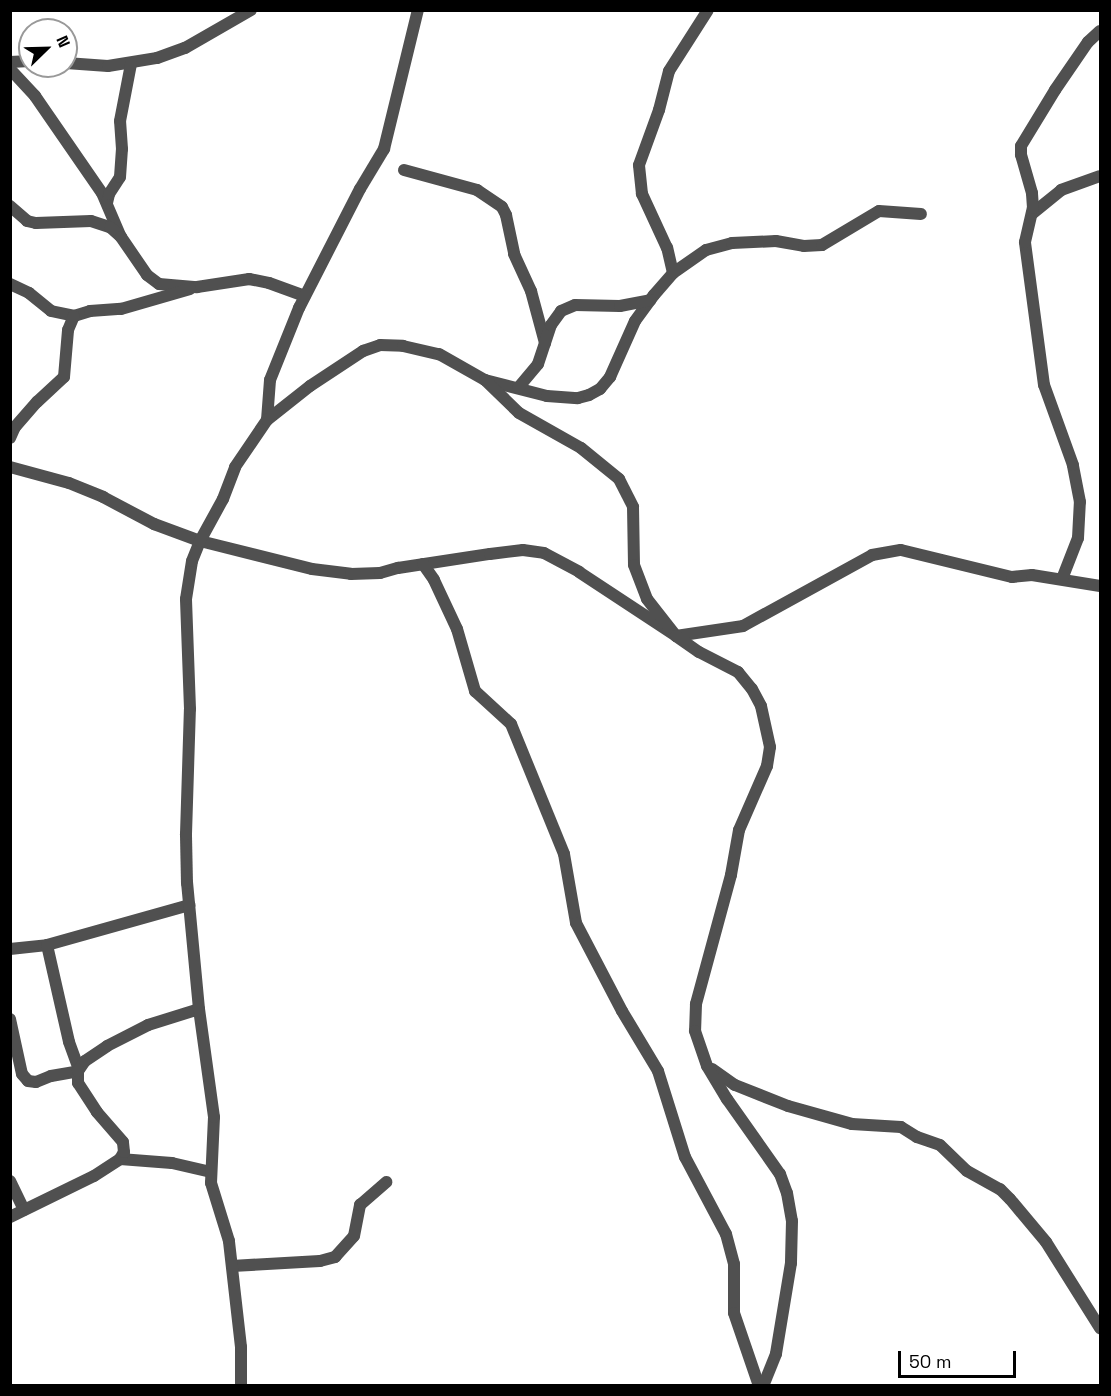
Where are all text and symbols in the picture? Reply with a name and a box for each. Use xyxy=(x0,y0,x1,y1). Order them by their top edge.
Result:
north arrow xyxy=(18,18,78,78)
text: N xyxy=(51,33,75,51)
scale bar xyxy=(901,1339,1020,1377)
text: 50 m xyxy=(909,1350,951,1373)

